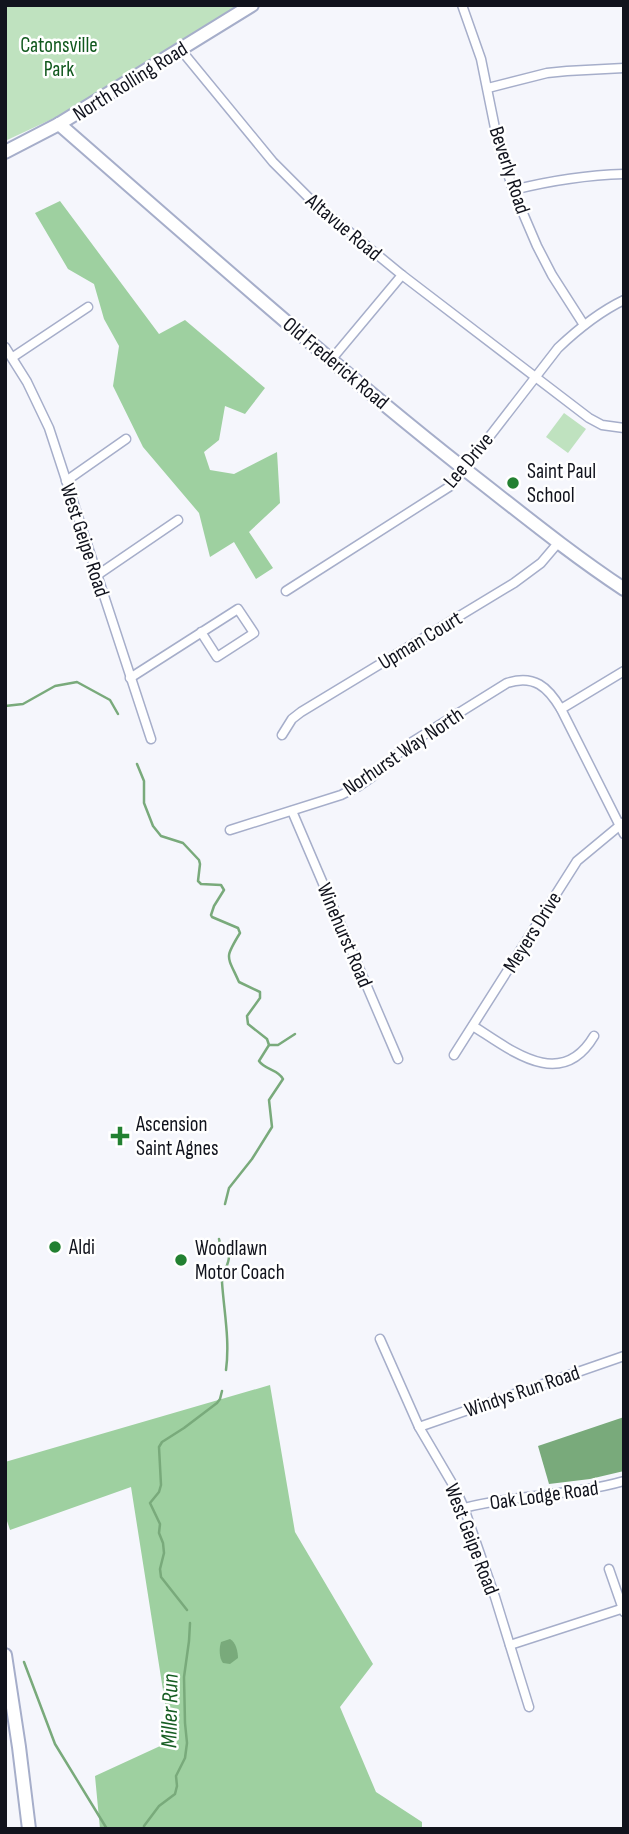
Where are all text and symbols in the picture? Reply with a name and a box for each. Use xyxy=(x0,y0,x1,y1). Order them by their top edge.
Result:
park label: Catonsville Park xyxy=(20,33,98,82)
street label: North Rolling Road xyxy=(68,36,192,127)
street label: Beverly Road xyxy=(484,123,535,217)
street label: Altavue Road xyxy=(300,188,387,266)
street label: Old Frederick Road xyxy=(278,312,394,415)
street label: Lee Drive xyxy=(438,428,499,493)
place label: Saint Paul School xyxy=(527,459,596,508)
marker: Saint Paul School xyxy=(505,475,521,491)
street label: West Geipe Road xyxy=(55,480,115,600)
street label: Upman Court xyxy=(374,606,467,675)
street label: Norhurst Way North xyxy=(338,702,468,801)
street label: Winehurst Road xyxy=(311,879,378,991)
street label: Meyers Drive xyxy=(498,887,567,977)
place label: Ascension Saint Agnes xyxy=(135,1112,219,1161)
marker: Ascension Saint Agnes xyxy=(110,1126,130,1146)
place label: Aldi xyxy=(68,1235,95,1260)
place label: Woodlawn Motor Coach xyxy=(195,1236,285,1285)
marker: Aldi xyxy=(47,1239,63,1255)
marker: Woodlawn Motor Coach xyxy=(173,1252,189,1268)
street label: Windys Run Road xyxy=(461,1360,583,1423)
street label: Oak Lodge Road xyxy=(488,1475,600,1516)
street label: West Geipe Road xyxy=(439,1480,504,1598)
water label: Miller Run xyxy=(155,1673,185,1748)

